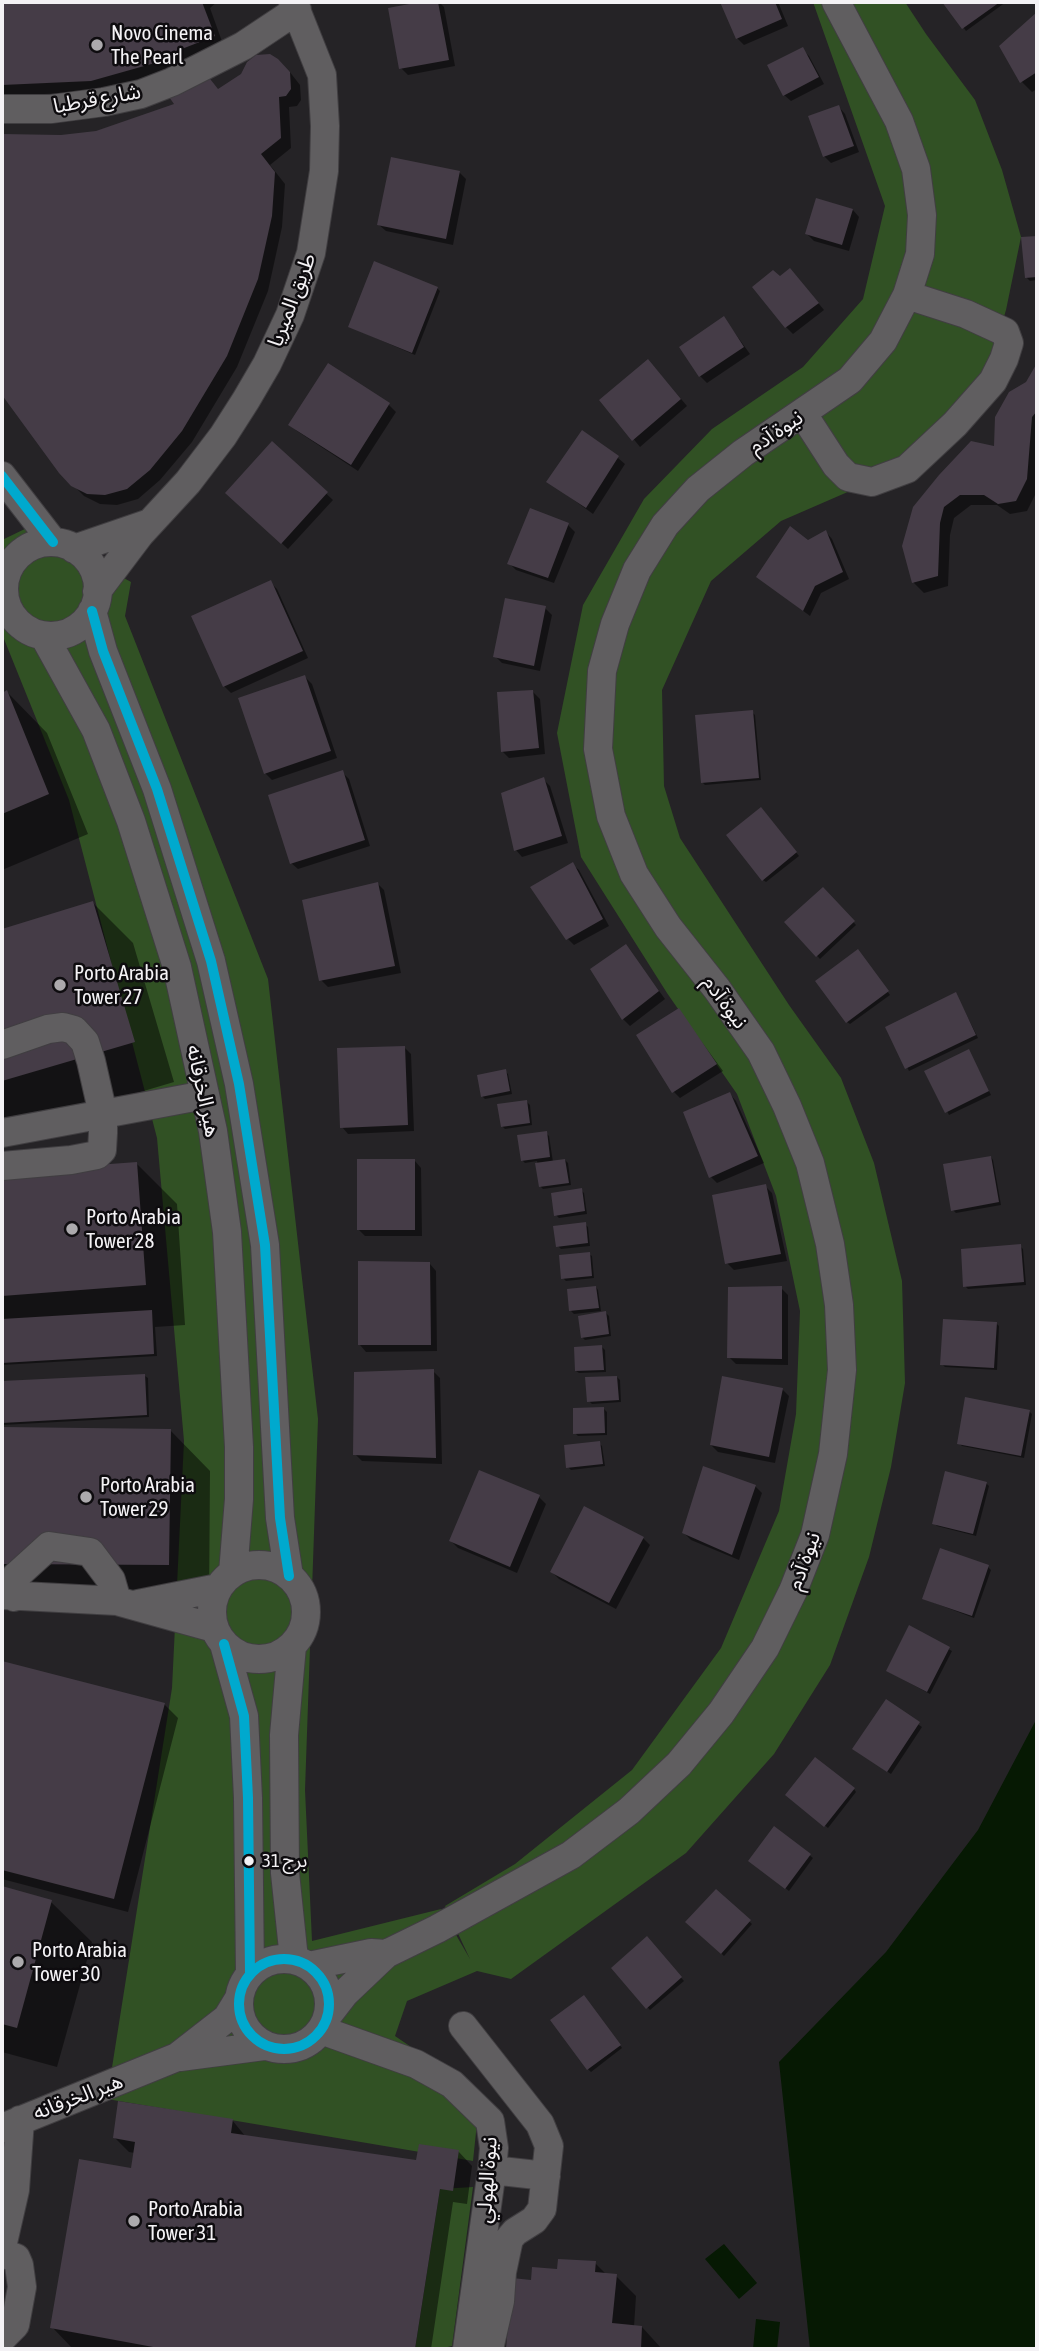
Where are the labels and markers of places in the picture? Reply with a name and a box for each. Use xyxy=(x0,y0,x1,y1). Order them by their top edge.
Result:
place label: Novo Cinema The Pearl xyxy=(111,20,213,70)
marker: Novo Cinema The Pearl xyxy=(89,37,105,53)
place label: Porto Arabia Tower 27 xyxy=(74,960,169,1010)
marker: Porto Arabia Tower 27 xyxy=(52,977,68,993)
place label: Porto Arabia Tower 28 xyxy=(86,1204,181,1254)
marker: Porto Arabia Tower 28 xyxy=(64,1221,80,1237)
place label: Porto Arabia Tower 29 xyxy=(100,1472,195,1522)
marker: Porto Arabia Tower 29 xyxy=(78,1489,94,1505)
place label: برج 31 xyxy=(262,1850,307,1872)
marker: برج 31 xyxy=(242,1854,256,1868)
place label: Porto Arabia Tower 30 xyxy=(32,1937,127,1987)
marker: Porto Arabia Tower 30 xyxy=(10,1954,26,1970)
place label: Porto Arabia Tower 31 xyxy=(148,2196,243,2246)
marker: Porto Arabia Tower 31 xyxy=(126,2213,142,2229)

